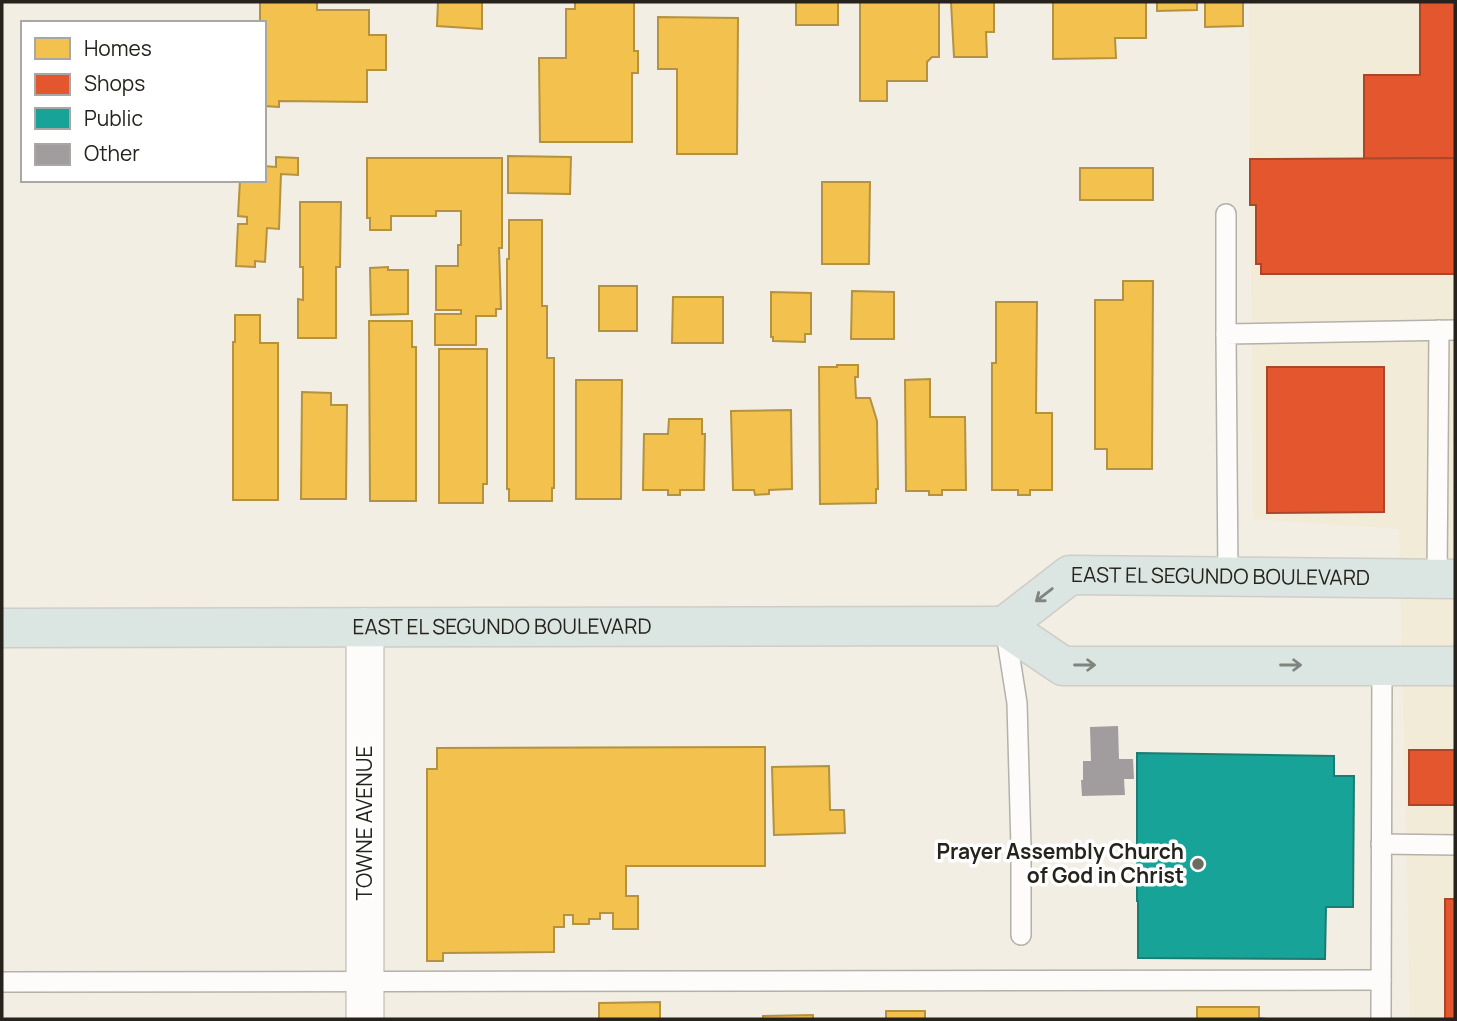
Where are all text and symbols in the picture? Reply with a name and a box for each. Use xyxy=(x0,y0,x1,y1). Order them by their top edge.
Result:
legend xyxy=(21,21,266,182)
text: Homes xyxy=(84,34,152,62)
text: Shops xyxy=(84,69,145,97)
text: Public xyxy=(84,104,143,132)
text: Other xyxy=(84,139,140,167)
street label: EAST EL SEGUNDO BOULEVARD xyxy=(1071,560,1370,591)
one-way arrow xyxy=(1035,588,1053,603)
street label: EAST EL SEGUNDO BOULEVARD xyxy=(352,612,652,640)
one-way arrow xyxy=(1073,658,1096,672)
one-way arrow xyxy=(1279,658,1302,672)
street label: TOWNE AVENUE xyxy=(350,746,378,900)
place label: Prayer Assembly Church of God in Christ xyxy=(936,837,1184,889)
marker: Prayer Assembly Church of God in Christ xyxy=(1190,856,1206,872)

